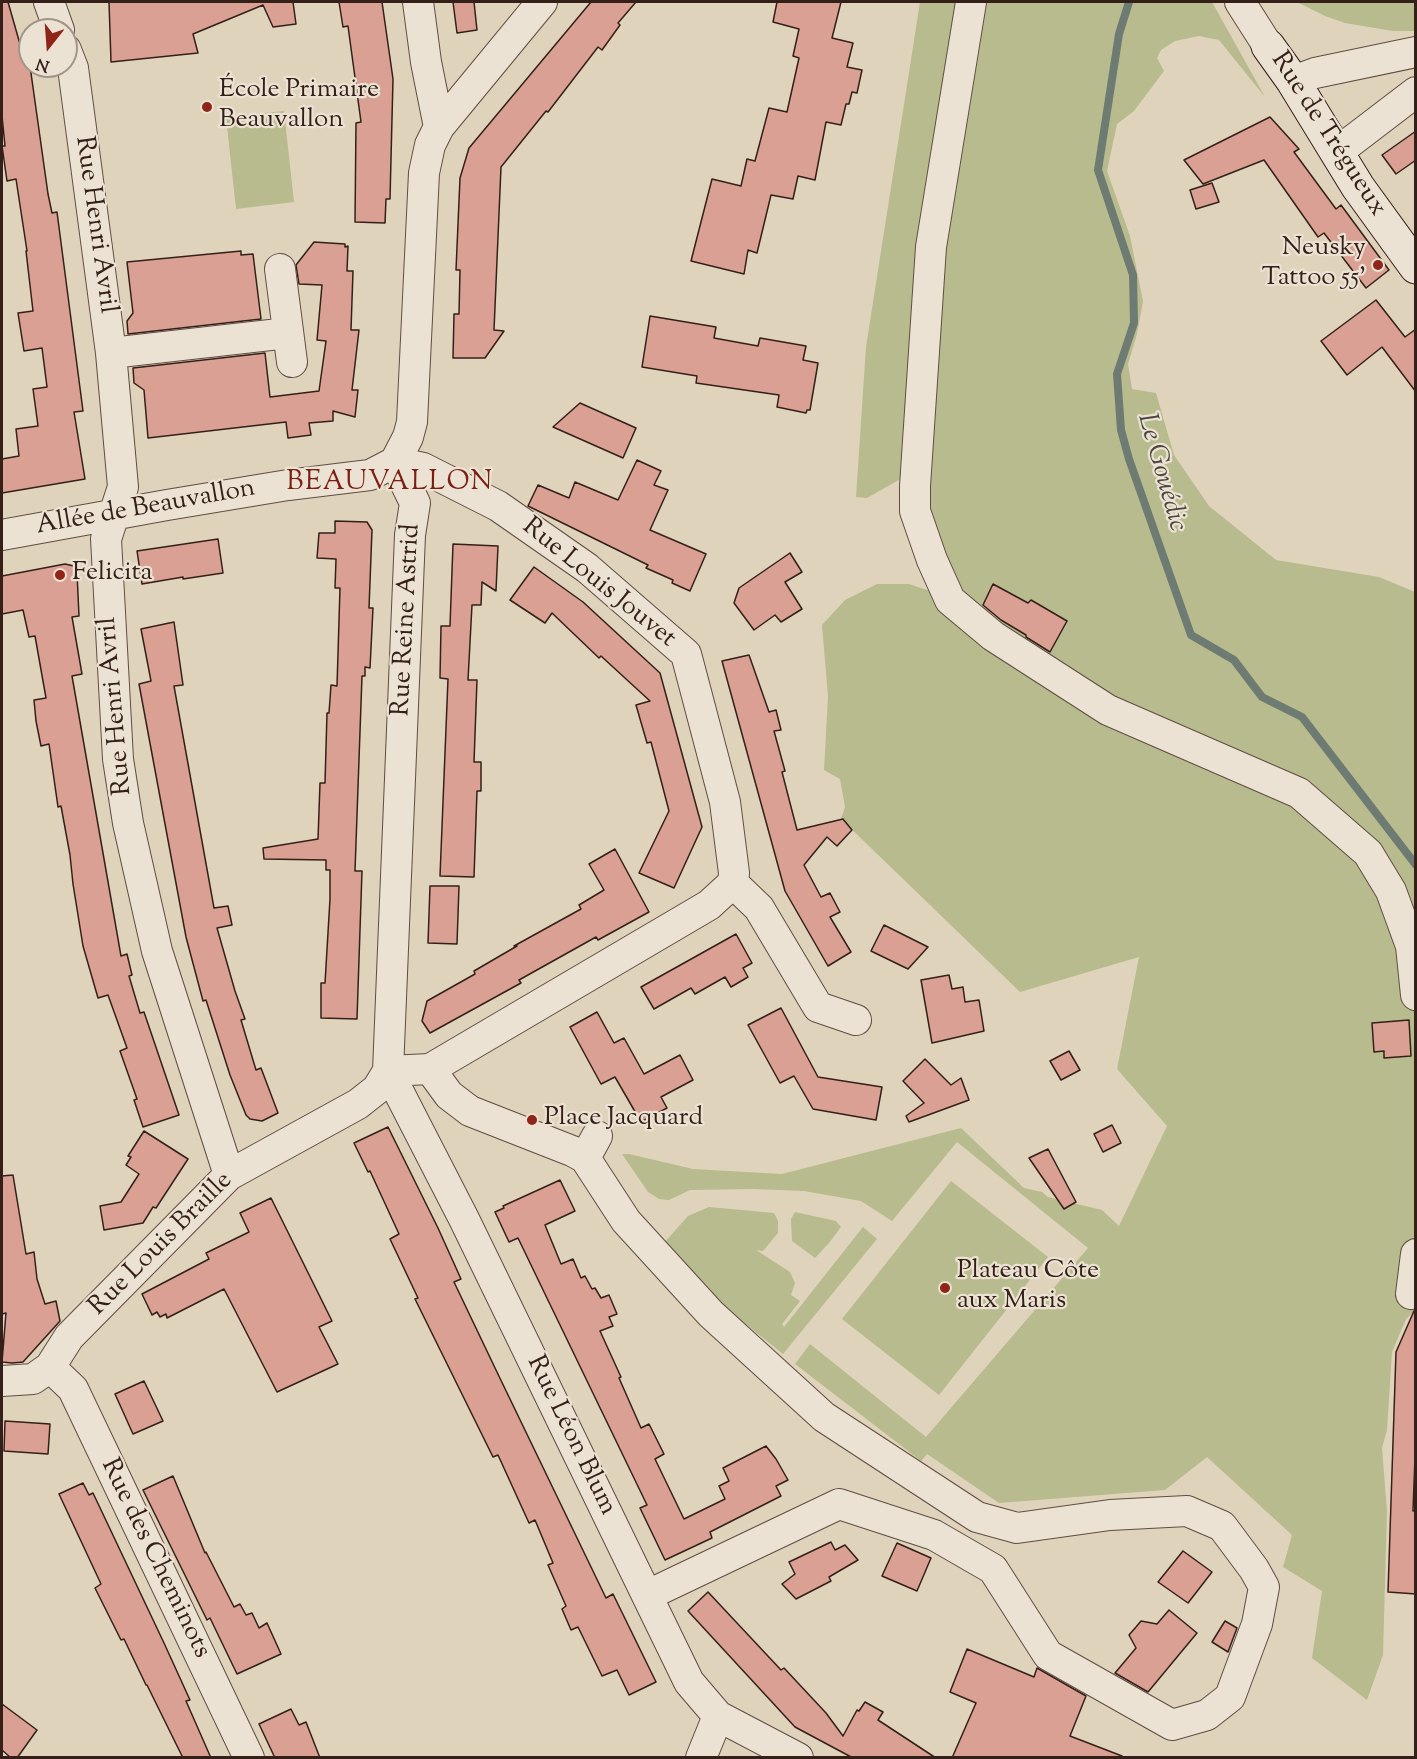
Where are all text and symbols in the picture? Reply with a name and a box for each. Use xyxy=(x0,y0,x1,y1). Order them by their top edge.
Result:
north arrow xyxy=(18,18,78,78)
street label: Rue de Trégueux xyxy=(1262,47,1392,223)
text: N xyxy=(34,51,53,77)
place label: École Primaire Beauvallon xyxy=(219,76,379,138)
marker: École Primaire Beauvallon xyxy=(200,100,214,114)
street label: Rue Henri Avril xyxy=(66,134,122,316)
place label: Neusky Tattoo 55' xyxy=(1262,234,1366,296)
marker: Neusky Tattoo 55' xyxy=(1371,258,1385,272)
water label: Le Gouédic xyxy=(1128,410,1192,536)
district label: BEAUVALLON xyxy=(286,468,494,500)
street label: Allée de Beauvallon xyxy=(34,474,258,544)
street label: Rue Louis Jouvet xyxy=(515,512,681,656)
street label: Rue Reine Astrid xyxy=(387,523,429,717)
place label: Felicita xyxy=(72,559,152,591)
marker: Felicita xyxy=(53,568,67,582)
street label: Rue Henri Avril xyxy=(94,616,140,796)
place label: Place Jacquard xyxy=(544,1104,703,1136)
marker: Place Jacquard xyxy=(525,1113,539,1127)
street label: Rue Louis Braille xyxy=(84,1167,240,1323)
place label: Plateau Côte aux Maris xyxy=(957,1257,1099,1318)
marker: Plateau Côte aux Maris xyxy=(938,1281,952,1295)
street label: Rue Léon Blum xyxy=(518,1351,622,1521)
street label: Rue des Cheminots xyxy=(92,1454,216,1664)

